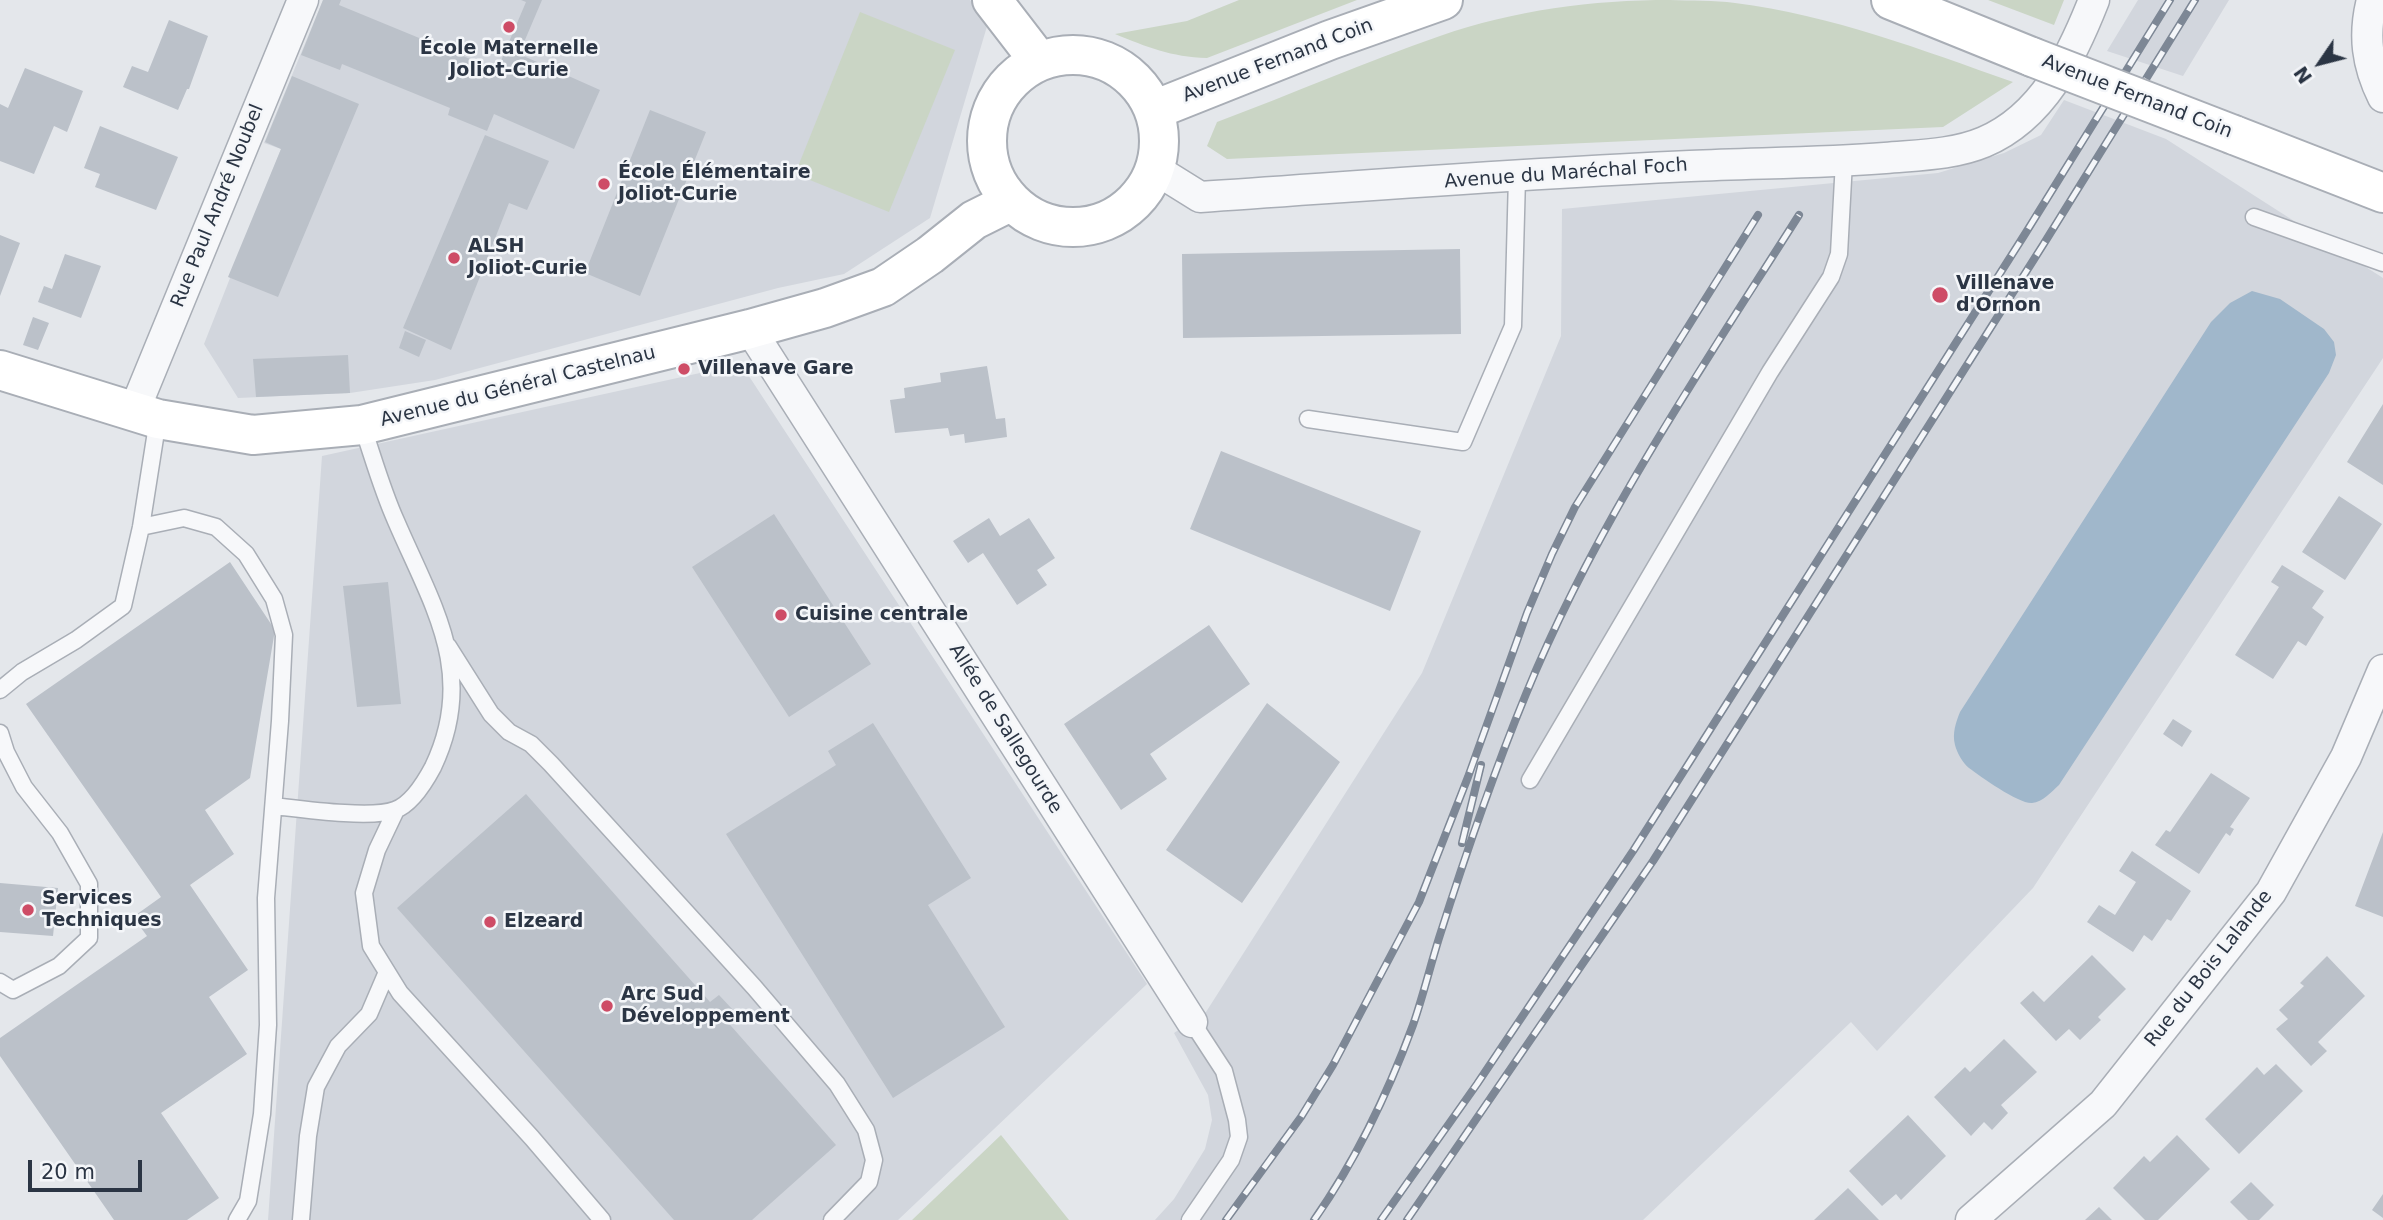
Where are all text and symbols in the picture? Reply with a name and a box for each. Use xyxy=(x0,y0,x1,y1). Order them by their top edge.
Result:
street label: Avenue Fernand Coin xyxy=(1180,14,1376,108)
marker: École Maternelle Joliot-Curie xyxy=(501,19,517,35)
north arrow xyxy=(2285,28,2355,98)
place label: École Maternelle Joliot-Curie xyxy=(420,38,598,82)
street label: Avenue Fernand Coin xyxy=(2039,50,2235,144)
text: N xyxy=(2289,62,2316,88)
street label: Rue Paul André Noubel xyxy=(167,101,269,311)
street label: Avenue du Maréchal Foch xyxy=(1444,154,1688,194)
place label: École Élémentaire Joliot-Curie xyxy=(618,162,811,206)
marker: École Élémentaire Joliot-Curie xyxy=(596,176,612,192)
place label: ALSH Joliot-Curie xyxy=(468,236,587,280)
marker: ALSH Joliot-Curie xyxy=(446,250,462,266)
place label: Villenave d'Ornon xyxy=(1956,273,2054,317)
marker: Villenave d'Ornon xyxy=(1930,285,1950,305)
street label: Avenue du Général Castelnau xyxy=(378,342,658,432)
place label: Villenave Gare xyxy=(698,358,854,380)
marker: Villenave Gare xyxy=(676,361,692,377)
place label: Cuisine centrale xyxy=(795,604,968,626)
marker: Cuisine centrale xyxy=(773,607,789,623)
street label: Allée de Sallegourde xyxy=(943,640,1067,818)
street label: Rue du Bois Lalande xyxy=(2141,886,2277,1052)
place label: Services Techniques xyxy=(42,888,161,932)
marker: Services Techniques xyxy=(20,902,36,918)
place label: Elzeard xyxy=(504,911,583,933)
marker: Elzeard xyxy=(482,914,498,930)
place label: Arc Sud Développement xyxy=(621,984,790,1028)
marker: Arc Sud Développement xyxy=(599,998,615,1014)
scale bar xyxy=(32,1146,145,1190)
text: 20 m xyxy=(41,1160,95,1184)

